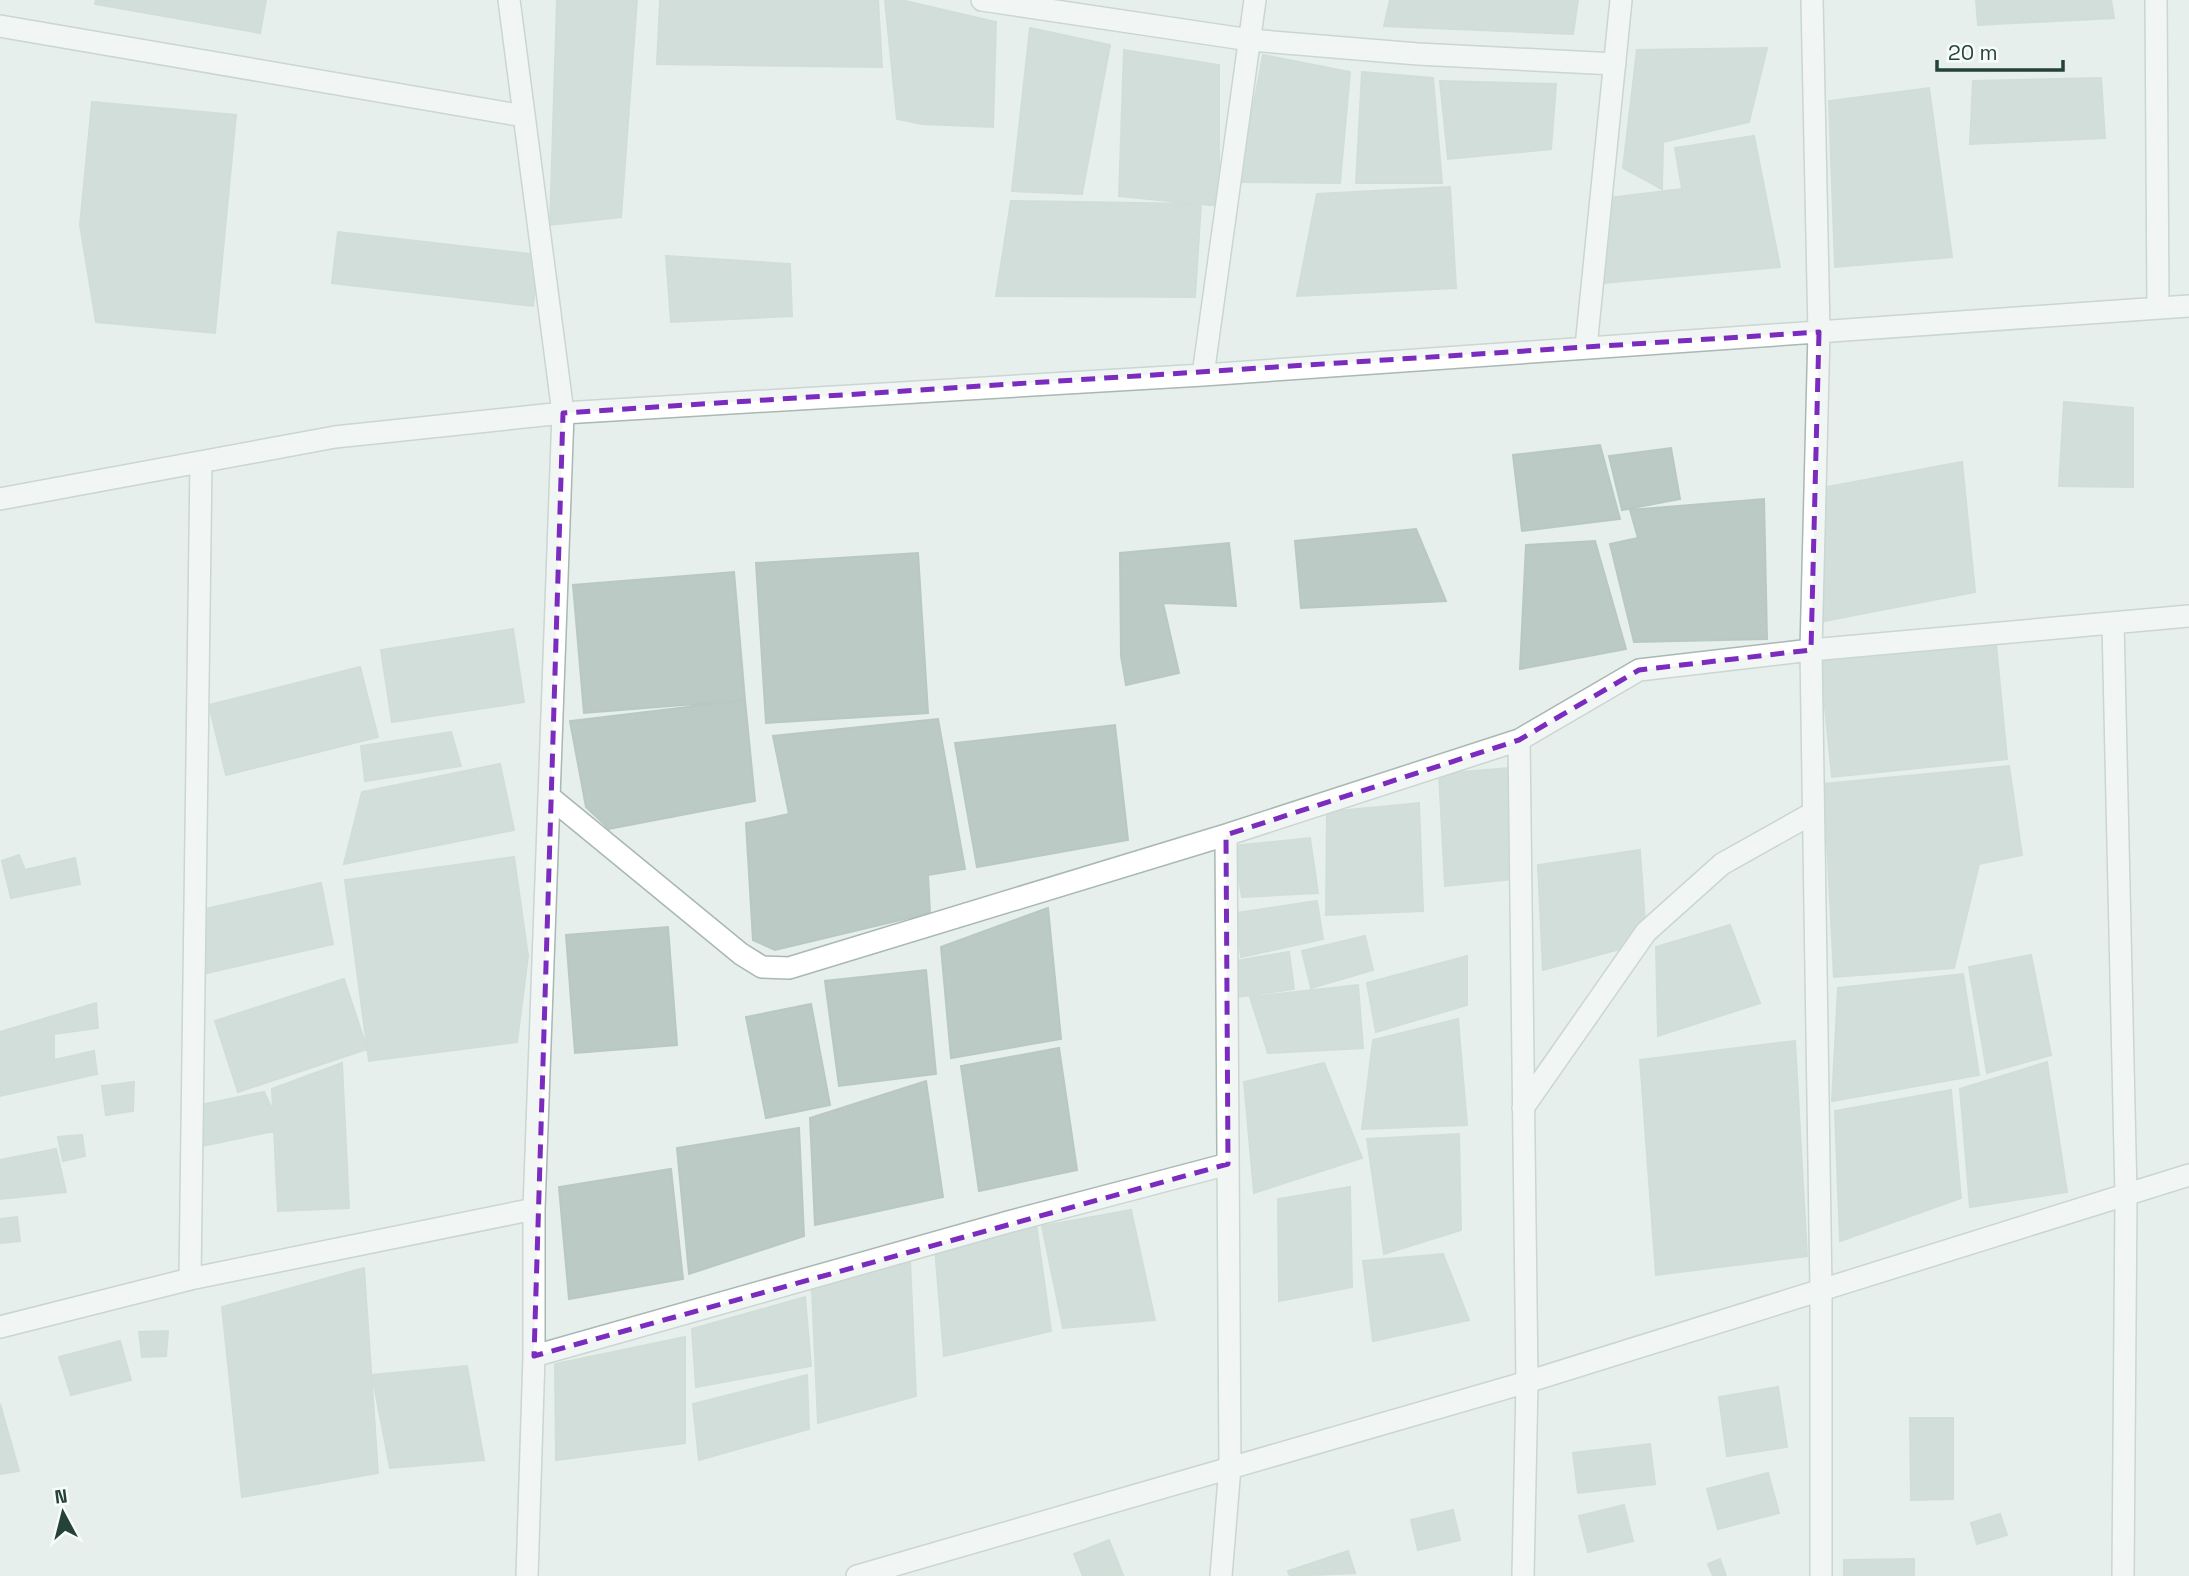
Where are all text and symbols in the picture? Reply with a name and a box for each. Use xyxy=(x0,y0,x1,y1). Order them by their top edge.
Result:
scale bar xyxy=(1937,28,2063,72)
text: 20 m xyxy=(1948,39,1998,66)
north arrow xyxy=(28,1478,98,1548)
text: N xyxy=(53,1483,69,1510)

